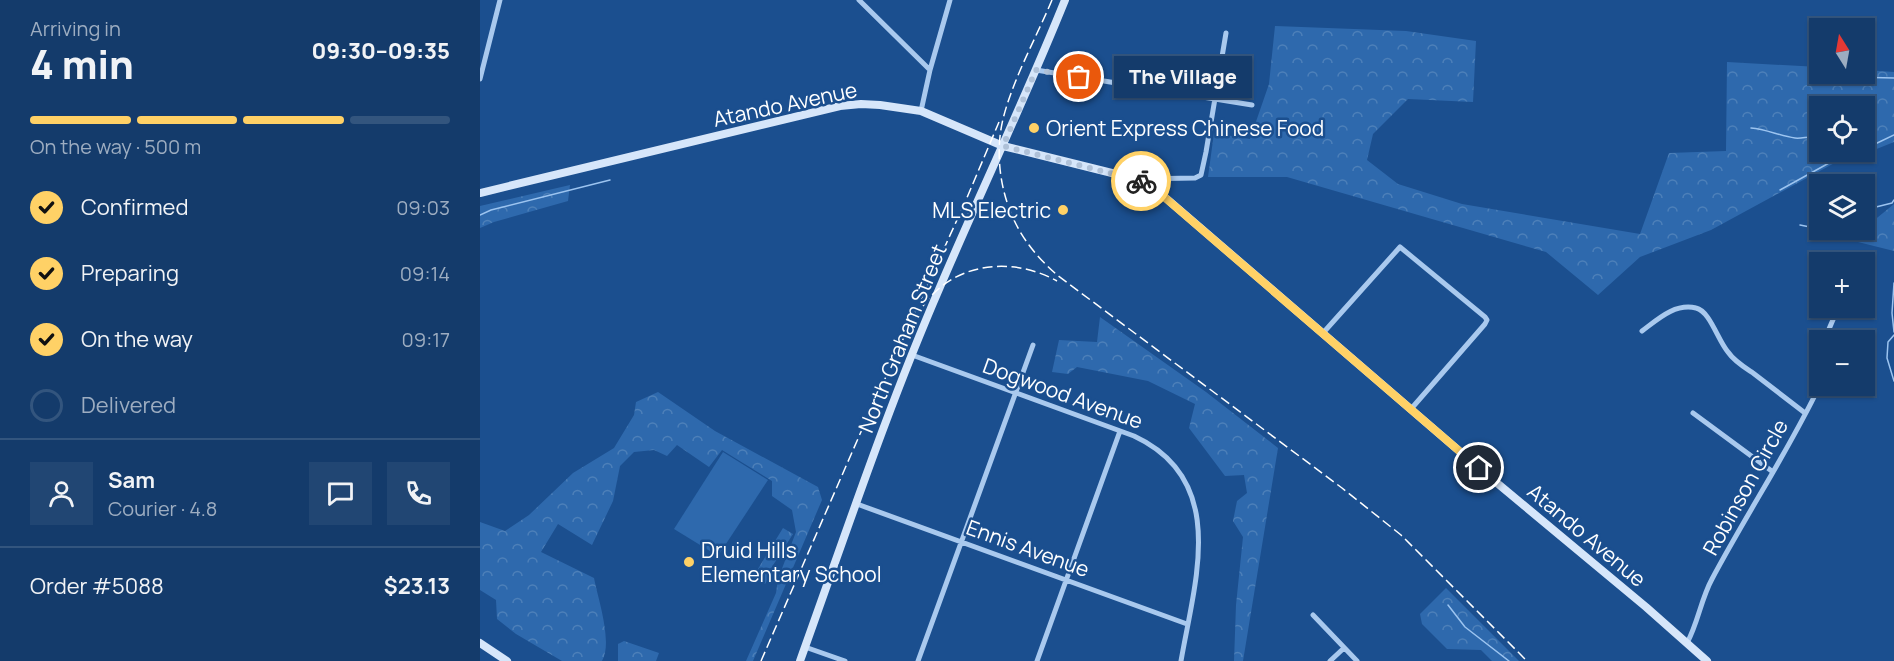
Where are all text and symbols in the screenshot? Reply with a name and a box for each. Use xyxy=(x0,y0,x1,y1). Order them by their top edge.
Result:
text: Arriving in xyxy=(30,15,121,42)
north arrow xyxy=(1809,18,1875,84)
map controls xyxy=(1809,18,1875,396)
text: 09:30–09:35 xyxy=(312,36,450,66)
text: 4 min xyxy=(30,37,134,91)
pin xyxy=(1053,51,1104,102)
callout: The Village xyxy=(1115,56,1253,98)
icon: bag xyxy=(1062,60,1095,93)
text: The Village xyxy=(1129,63,1237,90)
street label: Atando Avenue xyxy=(711,75,859,133)
button: locate xyxy=(1809,96,1875,162)
place label: Orient Express Chinese Food xyxy=(1046,114,1324,142)
marker: Orient Express Chinese Food xyxy=(1027,121,1041,135)
text: On the way · 500 m xyxy=(30,133,201,160)
courier xyxy=(1111,151,1171,211)
icon: bike xyxy=(1125,165,1158,198)
button: layers xyxy=(1809,174,1875,240)
icon: check xyxy=(30,191,63,224)
text: Confirmed xyxy=(81,192,189,222)
text: 09:03 xyxy=(396,194,450,221)
place label: MLS Electric xyxy=(932,196,1051,224)
marker: MLS Electric xyxy=(1056,203,1070,217)
street label: North Graham Street xyxy=(851,240,953,436)
button: + xyxy=(1809,252,1875,318)
icon: check xyxy=(30,257,63,290)
text: Preparing xyxy=(81,258,179,288)
text: 09:14 xyxy=(400,260,450,287)
icon: check xyxy=(30,323,63,356)
text: On the way xyxy=(81,324,193,354)
text: 09:17 xyxy=(402,326,450,353)
button: − xyxy=(1809,330,1875,396)
street label: Dogwood Avenue xyxy=(979,351,1147,435)
text: Delivered xyxy=(81,390,176,420)
street label: Robinson Circle xyxy=(1696,414,1794,560)
pin xyxy=(1453,442,1504,493)
icon: home xyxy=(1462,451,1495,484)
button: person xyxy=(30,462,93,525)
button: chat xyxy=(309,462,372,525)
button: phone xyxy=(387,462,450,525)
text: Sam xyxy=(108,465,155,495)
street label: Atando Avenue xyxy=(1522,477,1652,593)
text: Courier · 4.8 xyxy=(108,495,217,522)
street label: Ennis Avenue xyxy=(963,513,1093,583)
place label: Druid Hills Elementary School xyxy=(701,536,882,588)
marker: Druid Hills Elementary School xyxy=(682,555,696,569)
text: Order #5088 xyxy=(30,571,164,601)
text: $23.13 xyxy=(384,571,450,601)

